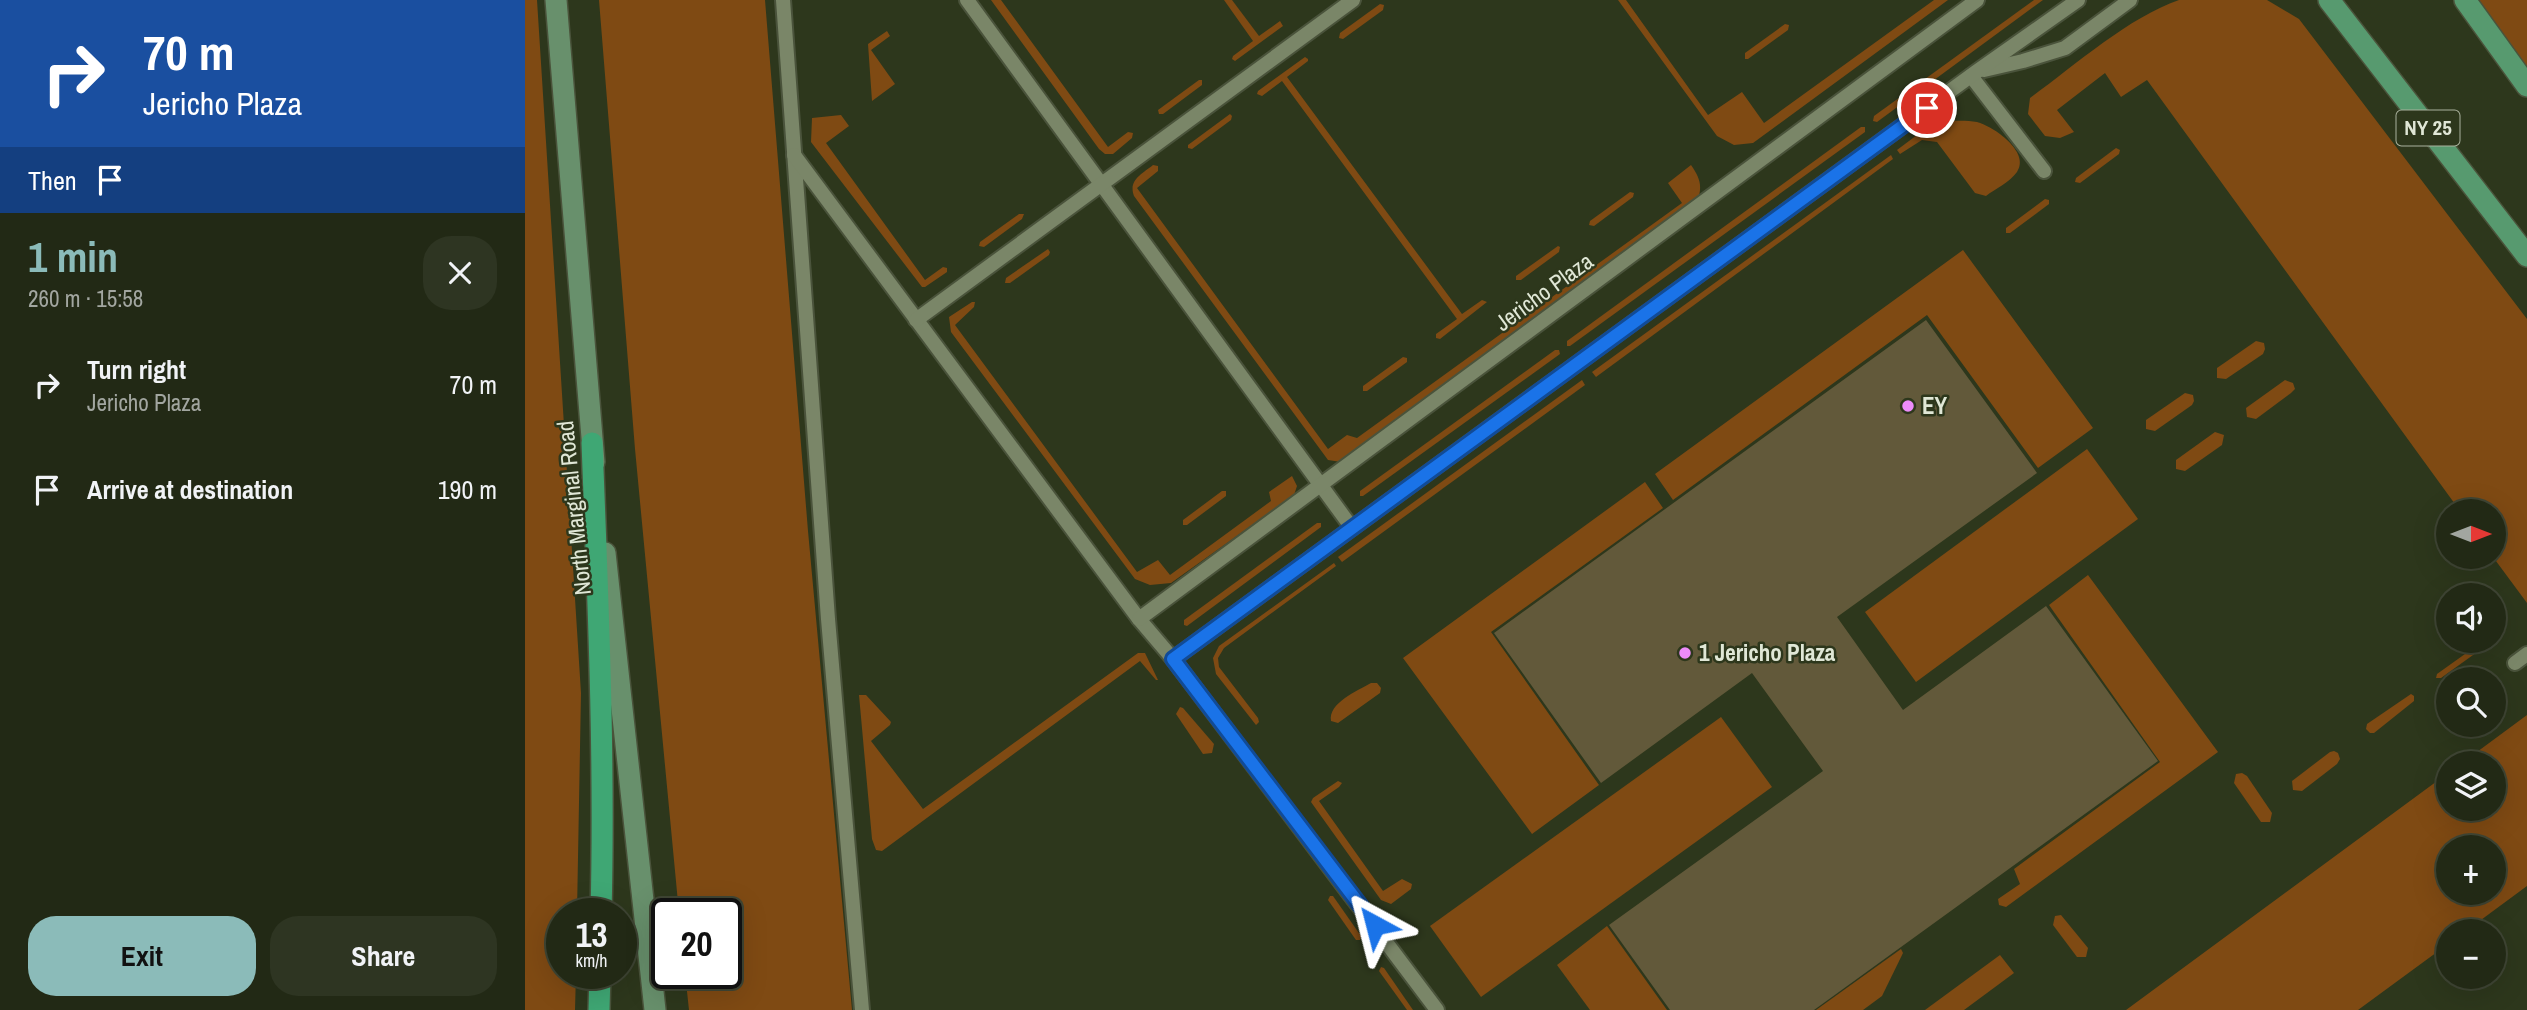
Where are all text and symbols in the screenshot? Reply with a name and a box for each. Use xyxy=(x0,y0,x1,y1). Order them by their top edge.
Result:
text: 70 m xyxy=(143,19,235,85)
icon: right xyxy=(28,28,119,119)
pin xyxy=(1897,78,1957,138)
text: Jericho Plaza xyxy=(143,82,302,125)
icon: arrive xyxy=(1908,89,1946,127)
road number: NY 25 xyxy=(2396,110,2459,146)
icon: arrive xyxy=(91,161,129,199)
text: Then xyxy=(28,163,77,198)
text: 1 min xyxy=(28,229,118,285)
button: close xyxy=(423,236,497,310)
street label: Jericho Plaza xyxy=(1488,245,1599,338)
text: 260 m · 15:58 xyxy=(28,283,143,314)
text: Turn right xyxy=(87,352,186,387)
icon: right xyxy=(28,366,66,404)
text: 70 m xyxy=(450,367,497,402)
text: Jericho Plaza xyxy=(87,387,201,418)
place label: EY xyxy=(1922,390,1948,421)
marker: EY xyxy=(1900,398,1916,414)
street label: North Marginal Road xyxy=(549,419,598,597)
icon: arrive xyxy=(28,471,66,509)
text: Arrive at destination xyxy=(87,472,293,507)
text: 190 m xyxy=(438,472,497,507)
north arrow xyxy=(2436,499,2506,569)
map controls xyxy=(2436,499,2506,989)
button: sound xyxy=(2436,583,2506,653)
place label: 1 Jericho Plaza xyxy=(1699,637,1836,668)
marker: 1 Jericho Plaza xyxy=(1677,645,1693,661)
button: search xyxy=(2436,667,2506,737)
button: layers xyxy=(2436,751,2506,821)
button: + xyxy=(2436,835,2506,905)
position arrow xyxy=(1338,888,1412,962)
speed limit sign: 20 xyxy=(651,898,742,989)
text: 13 xyxy=(576,911,607,958)
button: Exit xyxy=(28,916,256,996)
button: Share xyxy=(270,916,497,996)
button: − xyxy=(2436,919,2506,989)
text: km/h xyxy=(576,948,608,973)

